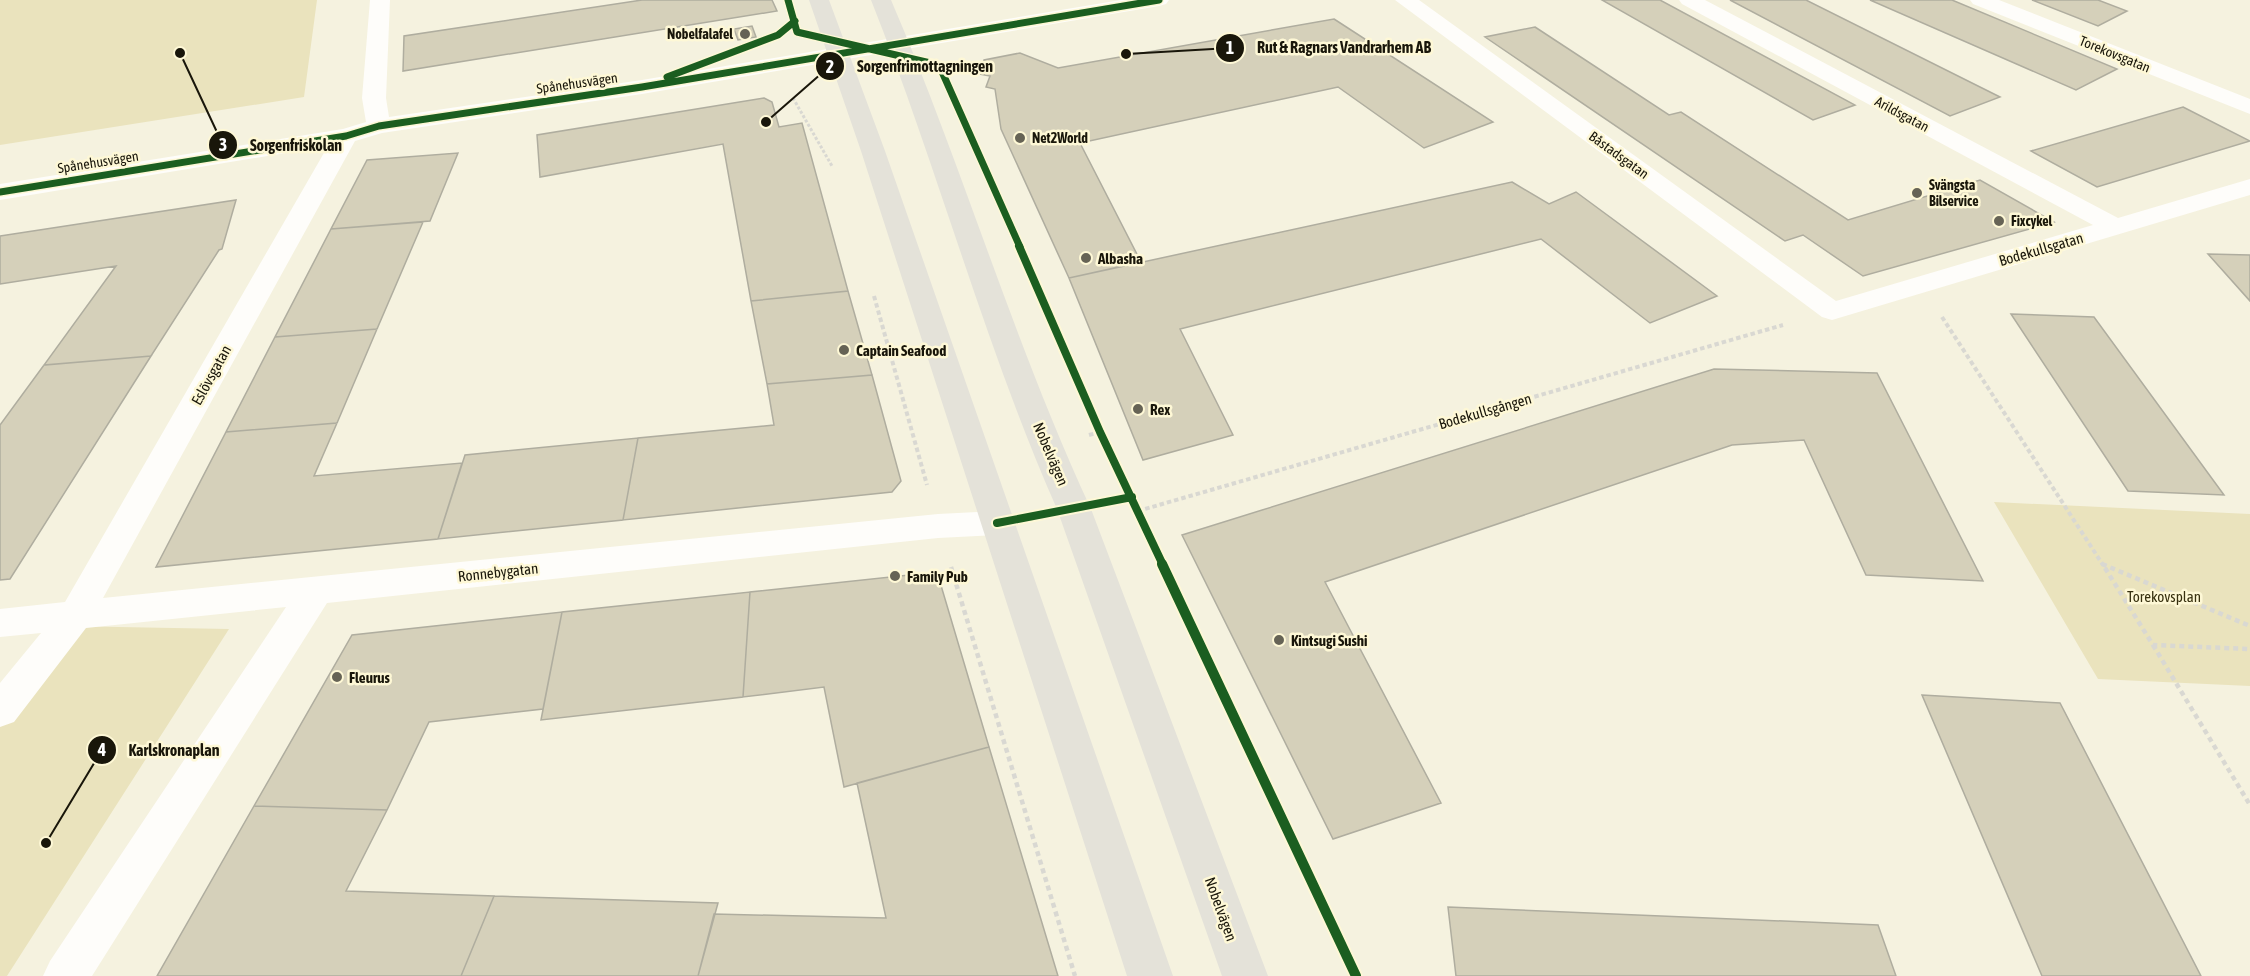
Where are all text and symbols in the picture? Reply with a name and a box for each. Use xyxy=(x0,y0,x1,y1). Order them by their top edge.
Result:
place label: Nobelfalafel xyxy=(667,26,733,42)
marker: Nobelfalafel xyxy=(738,27,752,41)
callout: Rut & Ragnars Vandrarhem AB xyxy=(1215,31,1443,65)
street label: Torekovsgatan xyxy=(2077,33,2153,75)
text: 1 xyxy=(1226,37,1234,58)
text: Rut & Ragnars Vandrarhem AB xyxy=(1257,38,1431,56)
callout: Sorgenfrimottagningen xyxy=(815,49,1006,83)
text: 2 xyxy=(826,56,834,77)
text: Sorgenfrimottagningen xyxy=(857,57,993,75)
street label: Spånehusvägen xyxy=(535,69,619,97)
street label: Arildsgatan xyxy=(1872,93,1932,135)
callout: Sorgenfriskolan xyxy=(208,128,354,162)
street label: Båstadsgatan xyxy=(1586,128,1652,182)
place label: Net2World xyxy=(1032,130,1088,146)
marker: Net2World xyxy=(1013,131,1027,145)
text: 3 xyxy=(219,134,227,155)
text: Sorgenfriskolan xyxy=(250,136,342,154)
street label: Spånehusvägen xyxy=(56,148,140,176)
place label: Svängsta Bilservice xyxy=(1929,177,1979,209)
marker: Svängsta Bilservice xyxy=(1910,186,1924,200)
place label: Fixcykel xyxy=(2011,213,2053,229)
marker: Fixcykel xyxy=(1992,214,2006,228)
street label: Bodekullsgatan xyxy=(1997,229,2085,269)
place label: Albasha xyxy=(1097,250,1143,267)
marker: Albasha xyxy=(1079,251,1093,265)
street label: Eslövsgatan xyxy=(188,342,234,408)
place label: Captain Seafood xyxy=(856,342,946,359)
marker: Captain Seafood xyxy=(837,343,851,357)
street label: Bodekullsgången xyxy=(1437,390,1533,432)
place label: Rex xyxy=(1150,401,1170,418)
marker: Rex xyxy=(1131,402,1145,416)
street label: Nobelvägen xyxy=(1030,420,1072,488)
street label: Ronnebygatan xyxy=(457,559,539,585)
place label: Family Pub xyxy=(907,568,968,585)
marker: Family Pub xyxy=(888,569,902,583)
park label: Torekovsplan xyxy=(2127,588,2201,605)
place label: Kintsugi Sushi xyxy=(1291,632,1367,649)
marker: Kintsugi Sushi xyxy=(1272,633,1286,647)
place label: Fleurus xyxy=(349,669,391,686)
marker: Fleurus xyxy=(330,670,344,684)
callout: Karlskronaplan xyxy=(87,733,232,767)
text: 4 xyxy=(97,739,106,760)
text: Karlskronaplan xyxy=(128,741,220,759)
street label: Nobelvägen xyxy=(1202,875,1240,943)

